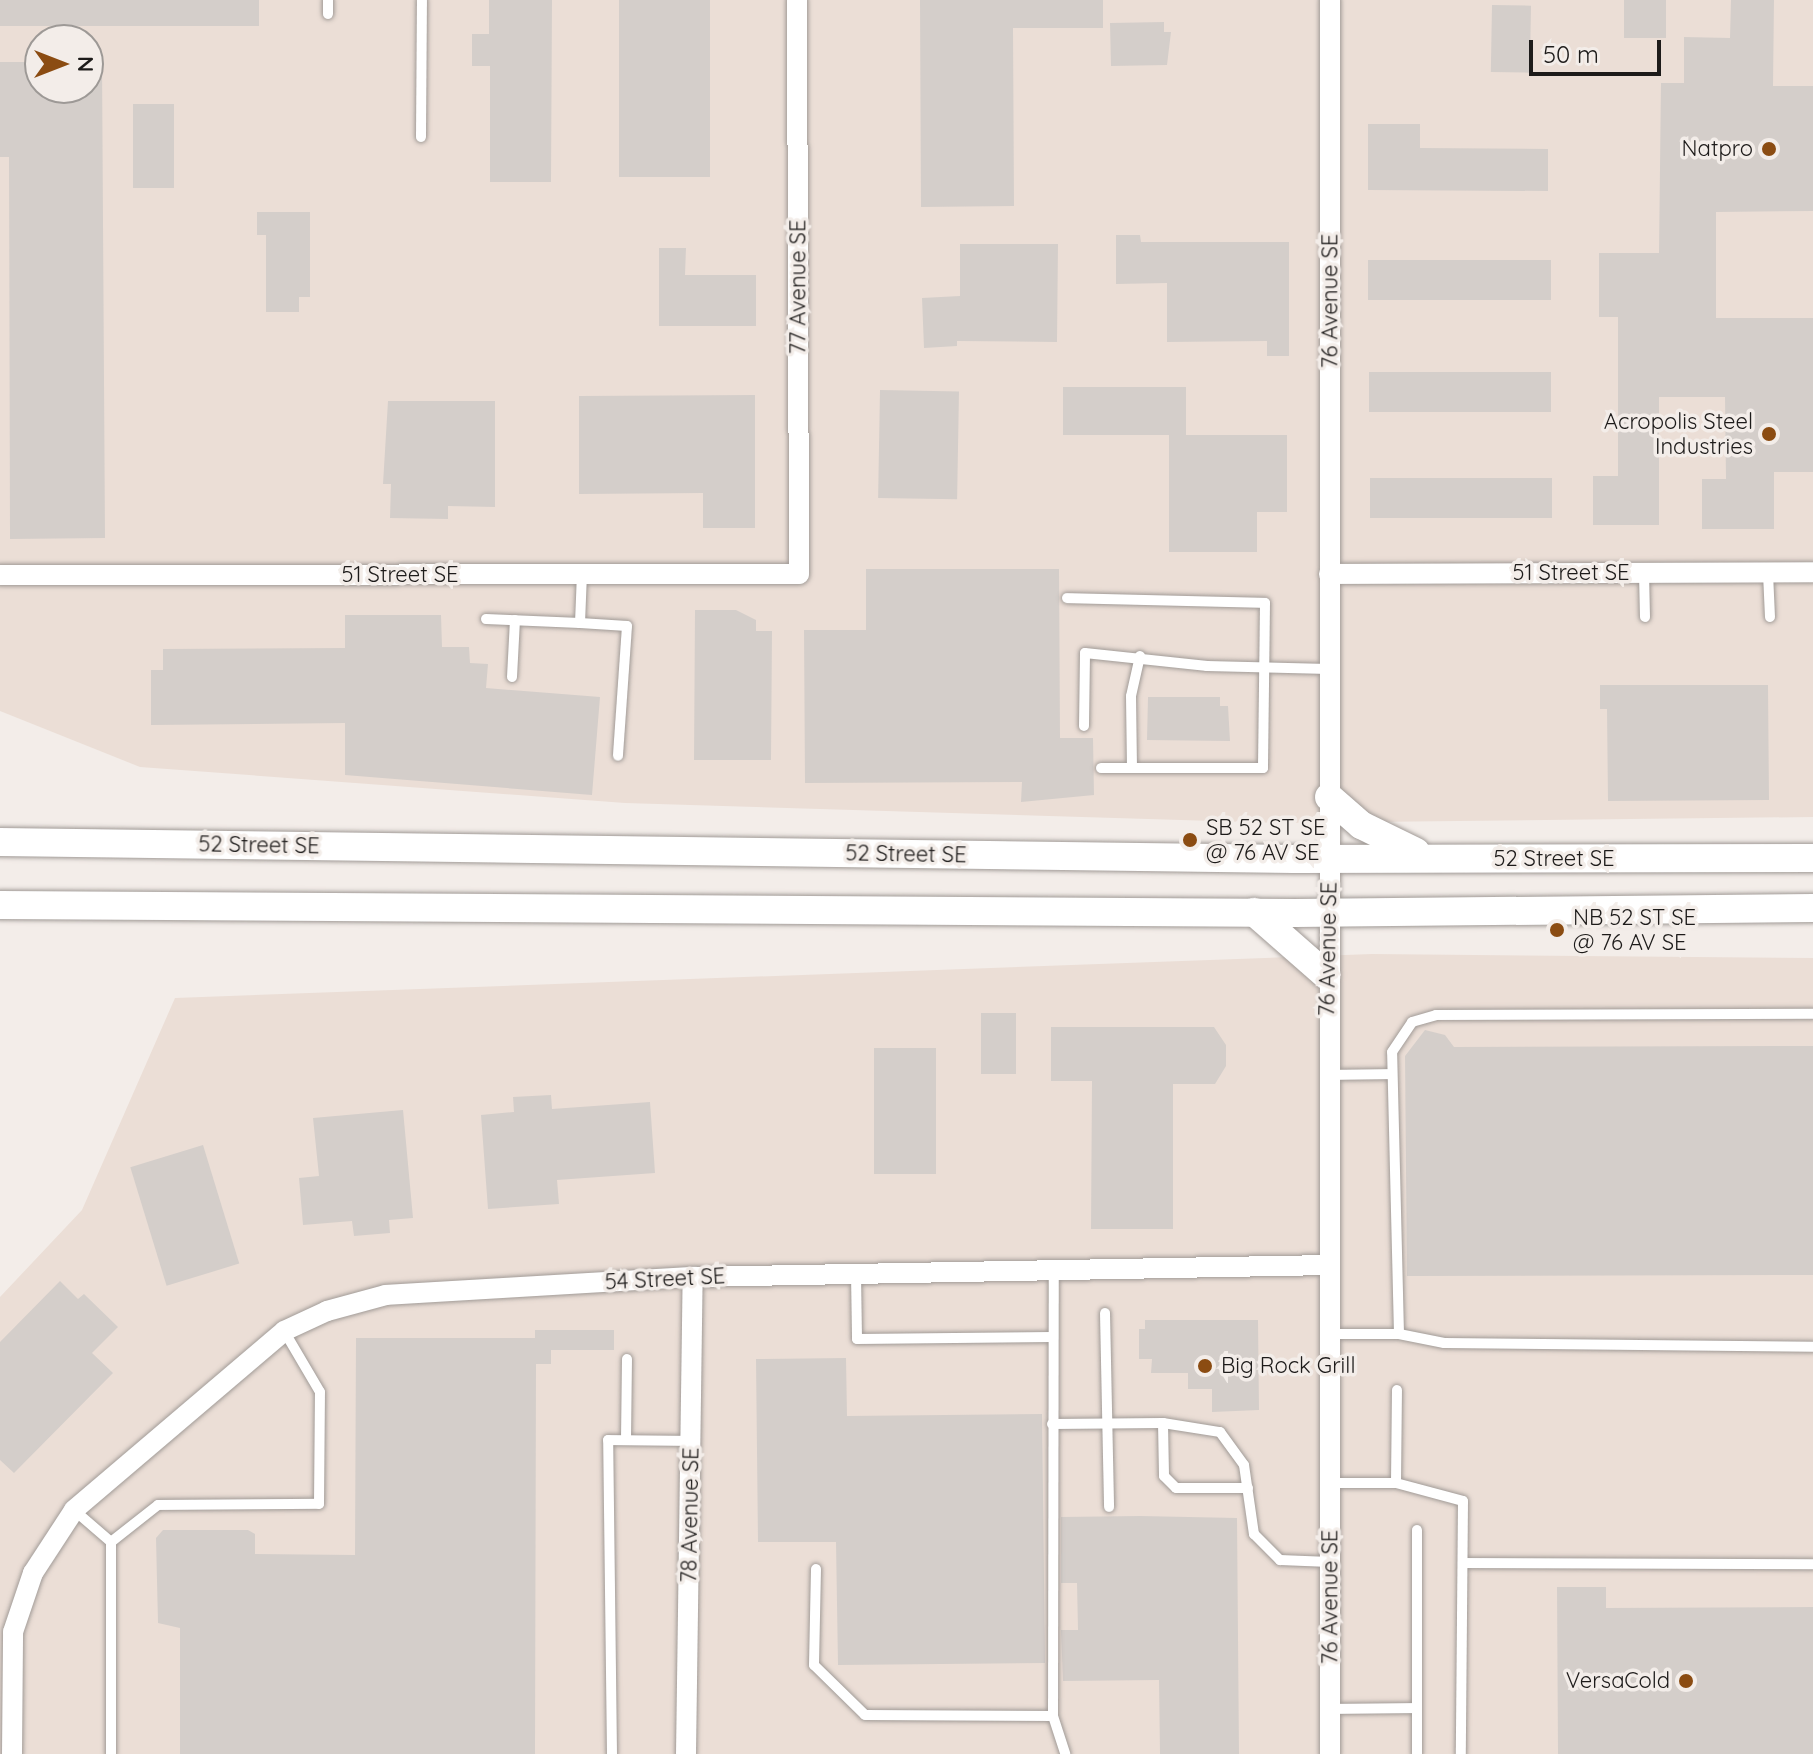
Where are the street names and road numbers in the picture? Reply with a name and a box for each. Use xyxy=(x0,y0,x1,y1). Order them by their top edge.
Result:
street label: 77 Avenue SE xyxy=(785,220,811,354)
street label: 76 Avenue SE xyxy=(1317,234,1343,368)
street label: 51 Street SE xyxy=(1512,560,1630,586)
street label: 51 Street SE xyxy=(341,562,459,588)
street label: 52 Street SE xyxy=(198,831,320,859)
street label: 52 Street SE xyxy=(845,840,967,868)
street label: 52 Street SE xyxy=(1493,846,1615,872)
street label: 76 Avenue SE xyxy=(1314,881,1342,1017)
street label: 54 Street SE xyxy=(604,1263,726,1295)
street label: 78 Avenue SE xyxy=(676,1447,704,1583)
street label: 76 Avenue SE xyxy=(1317,1530,1343,1664)

